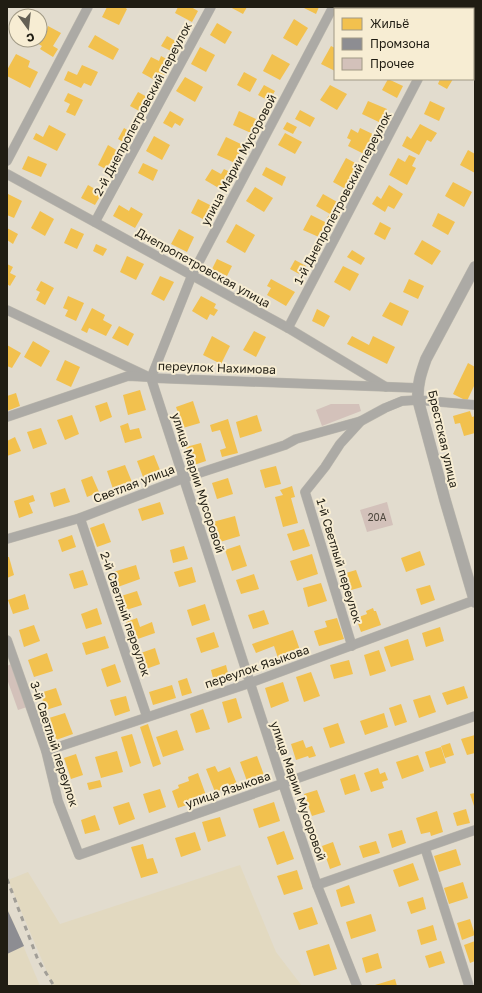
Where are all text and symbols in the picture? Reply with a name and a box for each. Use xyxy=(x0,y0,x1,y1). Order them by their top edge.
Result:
north arrow xyxy=(8,8,48,48)
legend xyxy=(334,8,474,80)
text: Жильё xyxy=(370,16,409,31)
street label: 2-й Днепропетровский переулок xyxy=(90,19,195,198)
text: С xyxy=(25,31,36,45)
text: Промзона xyxy=(370,36,430,51)
text: Прочее xyxy=(370,56,414,71)
street label: улица Марии Мусоровой xyxy=(197,91,280,228)
street label: 1-й Днепропетровский переулок xyxy=(290,109,395,287)
street label: Днепропетровская улица xyxy=(133,224,273,311)
street label: переулок Нахимова xyxy=(158,358,276,377)
street label: Брестская улица xyxy=(425,389,462,489)
street label: улица Марии Мусоровой xyxy=(169,411,228,555)
street label: Светлая улица xyxy=(91,461,177,506)
street label: 1-й Светлый переулок xyxy=(313,497,366,625)
house number: 20А xyxy=(368,511,387,523)
street label: 2-й Светлый переулок xyxy=(97,549,154,678)
street label: переулок Языкова xyxy=(203,642,311,691)
street label: 3-й Светлый переулок xyxy=(27,679,82,809)
street label: улица Марии Мусоровой xyxy=(268,719,329,863)
street label: улица Языкова xyxy=(183,768,272,811)

